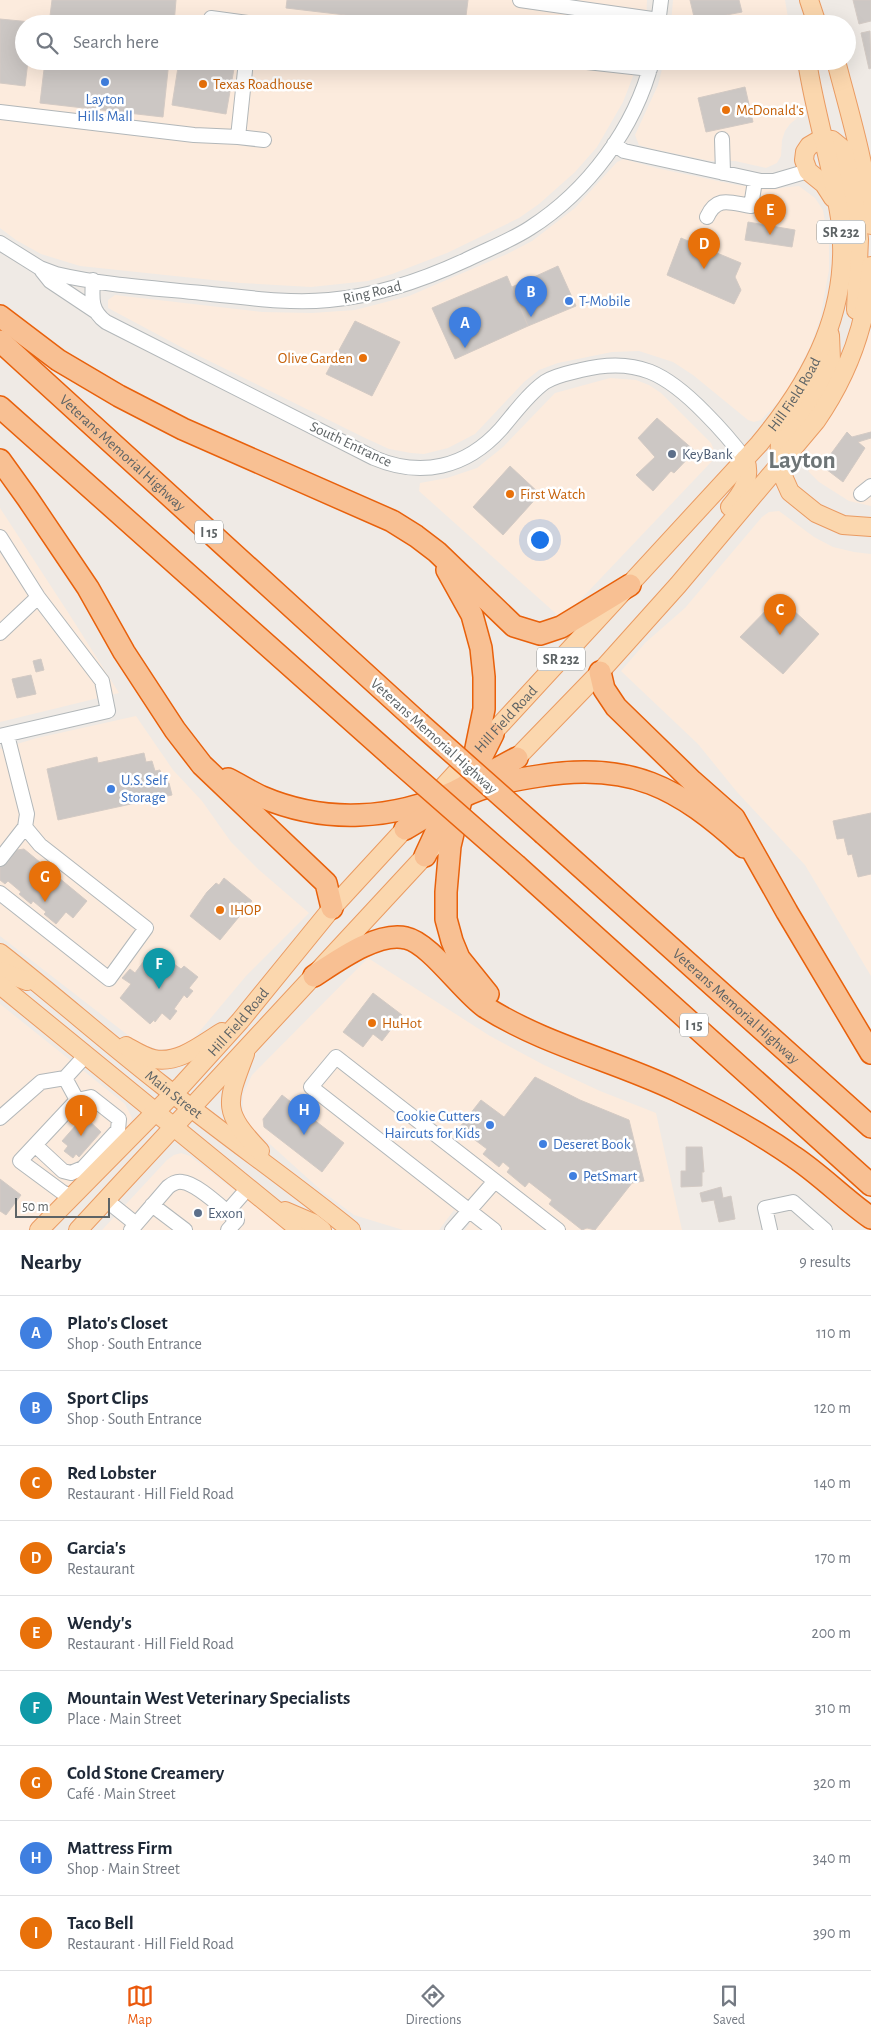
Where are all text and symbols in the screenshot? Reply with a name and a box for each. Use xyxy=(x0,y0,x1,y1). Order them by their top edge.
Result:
search box xyxy=(15,15,856,70)
icon: search xyxy=(33,29,61,57)
text: Search here xyxy=(73,33,159,52)
marker: Layton Hills Mall xyxy=(99,76,111,88)
place label: Texas Roadhouse xyxy=(213,77,313,92)
marker: Texas Roadhouse xyxy=(197,78,209,90)
place label: Layton Hills Mall xyxy=(77,92,133,124)
place label: McDonald's xyxy=(736,103,804,118)
marker: McDonald's xyxy=(720,104,732,116)
pin: E xyxy=(754,194,786,235)
road number: SR 232 xyxy=(817,220,865,243)
pin: D xyxy=(688,228,720,269)
pin: B xyxy=(515,276,547,317)
street label: Ring Road xyxy=(342,278,403,306)
place label: T-Mobile xyxy=(579,294,630,309)
marker: T-Mobile xyxy=(563,295,575,307)
pin: A xyxy=(449,307,481,348)
place label: Olive Garden xyxy=(278,351,353,366)
marker: Olive Garden xyxy=(357,352,369,364)
street label: Hill Field Road xyxy=(765,355,823,434)
street label: Veterans Memorial Highway xyxy=(56,392,189,515)
street label: South Entrance xyxy=(308,419,394,470)
place label: KeyBank xyxy=(682,447,733,462)
marker: KeyBank xyxy=(666,448,678,460)
district label: Layton xyxy=(768,448,836,473)
place label: First Watch xyxy=(520,487,585,502)
marker: First Watch xyxy=(504,488,516,500)
road number: I 15 xyxy=(195,520,223,544)
your location xyxy=(527,527,553,553)
pin: C xyxy=(764,594,796,635)
road number: SR 232 xyxy=(537,648,585,671)
street label: Veterans Memorial Highway xyxy=(368,676,500,797)
street label: Hill Field Road xyxy=(472,683,540,756)
place label: U.S. Self Storage xyxy=(121,773,169,805)
marker: U.S. Self Storage xyxy=(105,783,117,795)
pin: G xyxy=(29,861,61,902)
place label: IHOP xyxy=(230,903,262,918)
marker: IHOP xyxy=(214,904,226,916)
street label: Veterans Memorial Highway xyxy=(670,946,803,1067)
pin: F xyxy=(143,948,175,989)
street label: Hill Field Road xyxy=(205,985,272,1059)
road number: I 15 xyxy=(680,1014,708,1036)
place label: HuHot xyxy=(382,1016,422,1031)
marker: HuHot xyxy=(366,1017,378,1029)
street label: Main Street xyxy=(142,1068,205,1122)
pin: H xyxy=(288,1094,320,1135)
pin: I xyxy=(65,1095,97,1136)
place label: Cookie Cutters Haircuts for Kids xyxy=(384,1109,480,1141)
marker: Cookie Cutters Haircuts for Kids xyxy=(484,1119,496,1131)
place label: Deseret Book xyxy=(553,1137,631,1152)
marker: Deseret Book xyxy=(537,1138,549,1150)
place label: PetSmart xyxy=(583,1169,637,1184)
marker: PetSmart xyxy=(567,1170,579,1182)
scale bar xyxy=(15,1195,110,1218)
text: 50 m xyxy=(22,1200,49,1214)
place label: Exxon xyxy=(208,1206,243,1221)
marker: Exxon xyxy=(192,1207,204,1219)
text: Nearby xyxy=(20,1252,81,1273)
text: 9 results xyxy=(799,1254,851,1270)
text: Plato's Closet xyxy=(67,1314,168,1333)
text: A xyxy=(31,1325,41,1341)
text: 110 m xyxy=(816,1325,851,1341)
text: Shop · South Entrance xyxy=(67,1336,202,1352)
text: Sport Clips xyxy=(67,1389,148,1408)
text: B xyxy=(31,1400,41,1416)
text: 120 m xyxy=(814,1400,851,1416)
text: Shop · South Entrance xyxy=(67,1411,202,1427)
text: Red Lobster xyxy=(67,1464,156,1483)
text: C xyxy=(32,1475,40,1491)
text: 140 m xyxy=(814,1475,851,1491)
text: Restaurant · Hill Field Road xyxy=(67,1486,234,1502)
text: Garcia's xyxy=(67,1539,126,1558)
text: D xyxy=(31,1550,41,1566)
text: 170 m xyxy=(815,1550,851,1566)
text: Restaurant xyxy=(67,1561,135,1577)
text: Wendy's xyxy=(67,1614,132,1633)
text: E xyxy=(32,1625,40,1641)
text: 200 m xyxy=(811,1625,851,1641)
text: Restaurant · Hill Field Road xyxy=(67,1636,234,1652)
text: Mountain West Veterinary Specialists xyxy=(67,1689,350,1708)
text: F xyxy=(32,1700,40,1716)
text: 310 m xyxy=(815,1700,851,1716)
text: Place · Main Street xyxy=(67,1711,181,1727)
text: Cold Stone Creamery xyxy=(67,1764,224,1783)
text: G xyxy=(31,1775,41,1791)
text: 320 m xyxy=(813,1775,851,1791)
text: Café · Main Street xyxy=(67,1786,176,1802)
text: Mattress Firm xyxy=(67,1839,173,1858)
text: H xyxy=(30,1850,42,1866)
text: 340 m xyxy=(813,1850,851,1866)
text: Shop · Main Street xyxy=(67,1861,180,1877)
text: Taco Bell xyxy=(67,1914,134,1933)
text: I xyxy=(34,1925,38,1941)
text: 390 m xyxy=(813,1925,851,1941)
text: Restaurant · Hill Field Road xyxy=(67,1936,234,1952)
tab: Map xyxy=(126,1982,154,2029)
tab: Directions xyxy=(406,1982,461,2029)
tab: Saved xyxy=(713,1982,745,2029)

